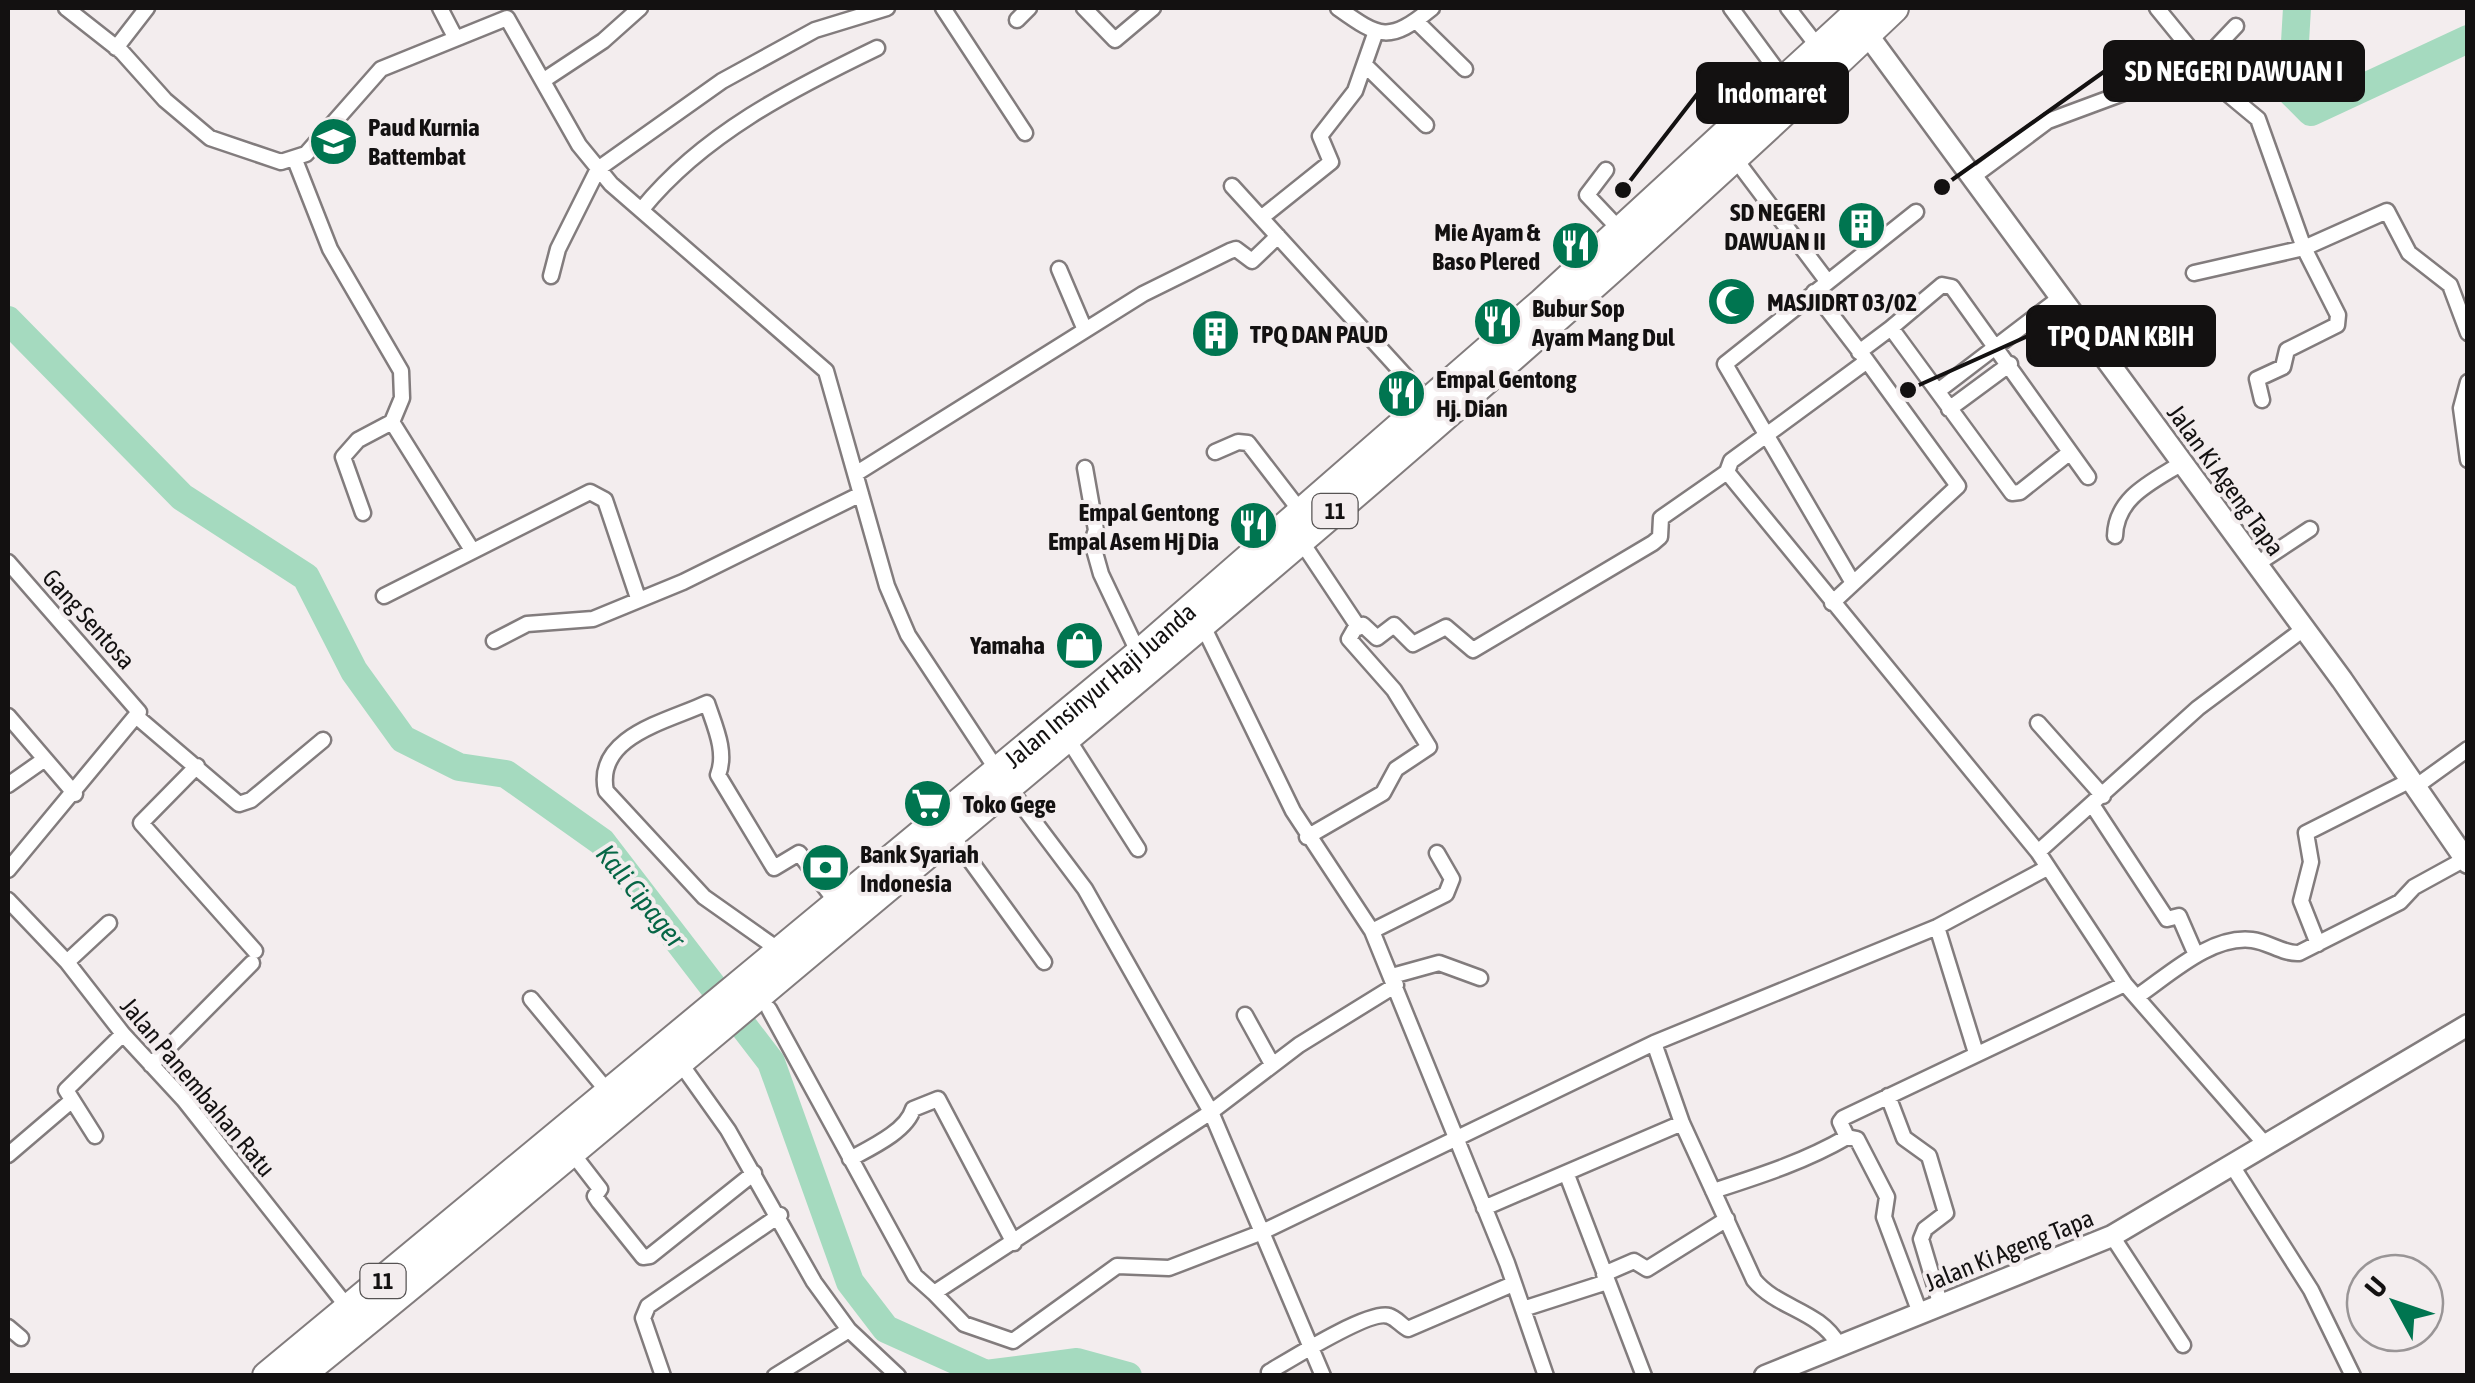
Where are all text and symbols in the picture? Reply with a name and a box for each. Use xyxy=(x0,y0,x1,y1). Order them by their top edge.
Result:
callout: SD NEGERI DAWUAN I xyxy=(2105,42,2363,100)
text: SD NEGERI DAWUAN I xyxy=(2125,55,2343,87)
callout: Indomaret xyxy=(1698,64,1847,122)
text: Indomaret xyxy=(1717,77,1827,109)
place label: Paud Kurnia Battembat xyxy=(368,113,480,170)
school or university icon: Paud Kurnia Battembat xyxy=(307,115,359,167)
place label: SD NEGERI DAWUAN II xyxy=(1724,198,1826,255)
building icon: SD NEGERI DAWUAN II xyxy=(1835,200,1887,252)
place label: Mie Ayam & Baso Plered xyxy=(1432,218,1541,275)
restaurant icon: Mie Ayam & Baso Plered xyxy=(1549,220,1601,272)
mosque icon: MASJIDRT 03/02 xyxy=(1706,276,1758,328)
place label: MASJIDRT 03/02 xyxy=(1767,288,1917,316)
place label: Bubur Sop Ayam Mang Dul xyxy=(1531,294,1675,351)
restaurant icon: Bubur Sop Ayam Mang Dul xyxy=(1471,296,1523,348)
callout: TPQ DAN KBIH xyxy=(2028,307,2214,365)
building icon: TPQ DAN PAUD xyxy=(1189,308,1241,360)
place label: TPQ DAN PAUD xyxy=(1250,320,1388,348)
text: TPQ DAN KBIH xyxy=(2048,320,2194,352)
place label: Empal Gentong Hj. Dian xyxy=(1436,365,1577,422)
restaurant icon: Empal Gentong Hj. Dian xyxy=(1375,367,1427,419)
street label: Jalan Ki Ageng Tapa xyxy=(2162,399,2290,561)
road number: 11 xyxy=(1312,494,1358,528)
place label: Empal Gentong Empal Asem Hj Dia xyxy=(1048,498,1219,555)
restaurant icon: Empal Gentong Empal Asem Hj Dia xyxy=(1228,500,1280,552)
street label: Gang Sentosa xyxy=(37,563,141,675)
street label: Jalan Insinyur Haji Juanda xyxy=(999,597,1201,773)
shop icon: Yamaha xyxy=(1054,619,1106,671)
place label: Yamaha xyxy=(969,631,1045,659)
supermarket icon: Toko Gege xyxy=(902,778,954,830)
place label: Toko Gege xyxy=(963,790,1056,818)
water label: Kali Cipager xyxy=(590,838,693,955)
place label: Bank Syariah Indonesia xyxy=(860,840,979,897)
bank icon: Bank Syariah Indonesia xyxy=(799,842,851,894)
street label: Jalan Panembahan Ratu xyxy=(115,992,281,1182)
street label: Jalan Ki Ageng Tapa xyxy=(1921,1203,2097,1297)
north arrow xyxy=(2345,1253,2445,1353)
road number: 11 xyxy=(360,1264,406,1298)
text: U xyxy=(2358,1270,2393,1304)

